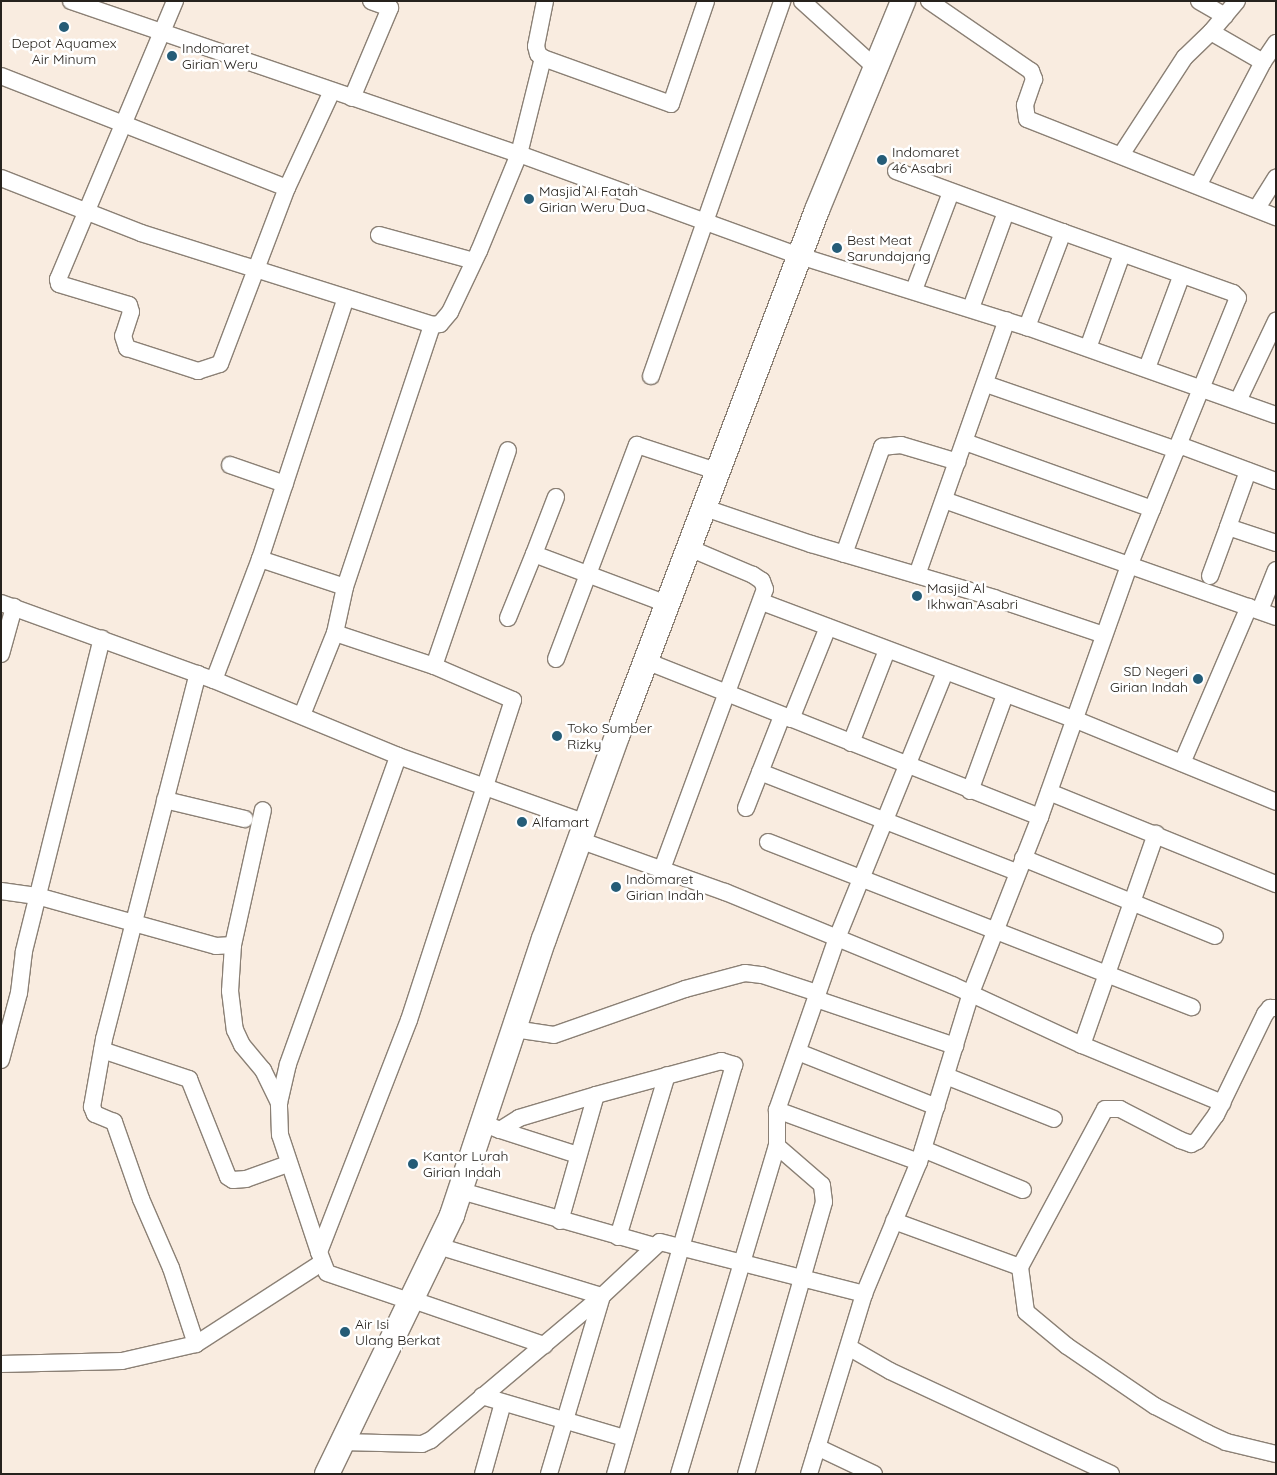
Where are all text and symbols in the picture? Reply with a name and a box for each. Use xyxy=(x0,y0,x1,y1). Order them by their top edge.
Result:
marker: Depot Aquamex Air Minum xyxy=(58,21,70,33)
place label: Depot Aquamex Air Minum xyxy=(12,35,116,68)
place label: Indomaret Girian Weru xyxy=(182,40,258,72)
marker: Indomaret Girian Weru xyxy=(166,50,178,62)
place label: Indomaret 46 Asabri xyxy=(892,144,960,176)
marker: Indomaret 46 Asabri xyxy=(876,154,888,166)
place label: Masjid Al Fatah Girian Weru Dua xyxy=(539,183,645,216)
marker: Masjid Al Fatah Girian Weru Dua xyxy=(523,193,535,205)
place label: Best Meat Sarundajang xyxy=(847,232,931,264)
marker: Best Meat Sarundajang xyxy=(831,242,843,254)
place label: Masjid Al Ikhwan Asabri xyxy=(927,580,1018,612)
marker: Masjid Al Ikhwan Asabri xyxy=(911,590,923,602)
place label: SD Negeri Girian Indah xyxy=(1110,663,1188,696)
marker: SD Negeri Girian Indah xyxy=(1192,673,1204,685)
place label: Toko Sumber Rizky xyxy=(567,720,652,752)
marker: Toko Sumber Rizky xyxy=(551,730,563,742)
place label: Alfamart xyxy=(532,814,589,830)
marker: Alfamart xyxy=(516,816,528,828)
place label: Indomaret Girian Indah xyxy=(626,871,704,904)
marker: Indomaret Girian Indah xyxy=(610,881,622,893)
place label: Kantor Lurah Girian Indah xyxy=(423,1148,508,1180)
marker: Kantor Lurah Girian Indah xyxy=(407,1158,419,1170)
place label: Air Isi Ulang Berkat xyxy=(355,1316,440,1348)
marker: Air Isi Ulang Berkat xyxy=(339,1326,351,1338)

